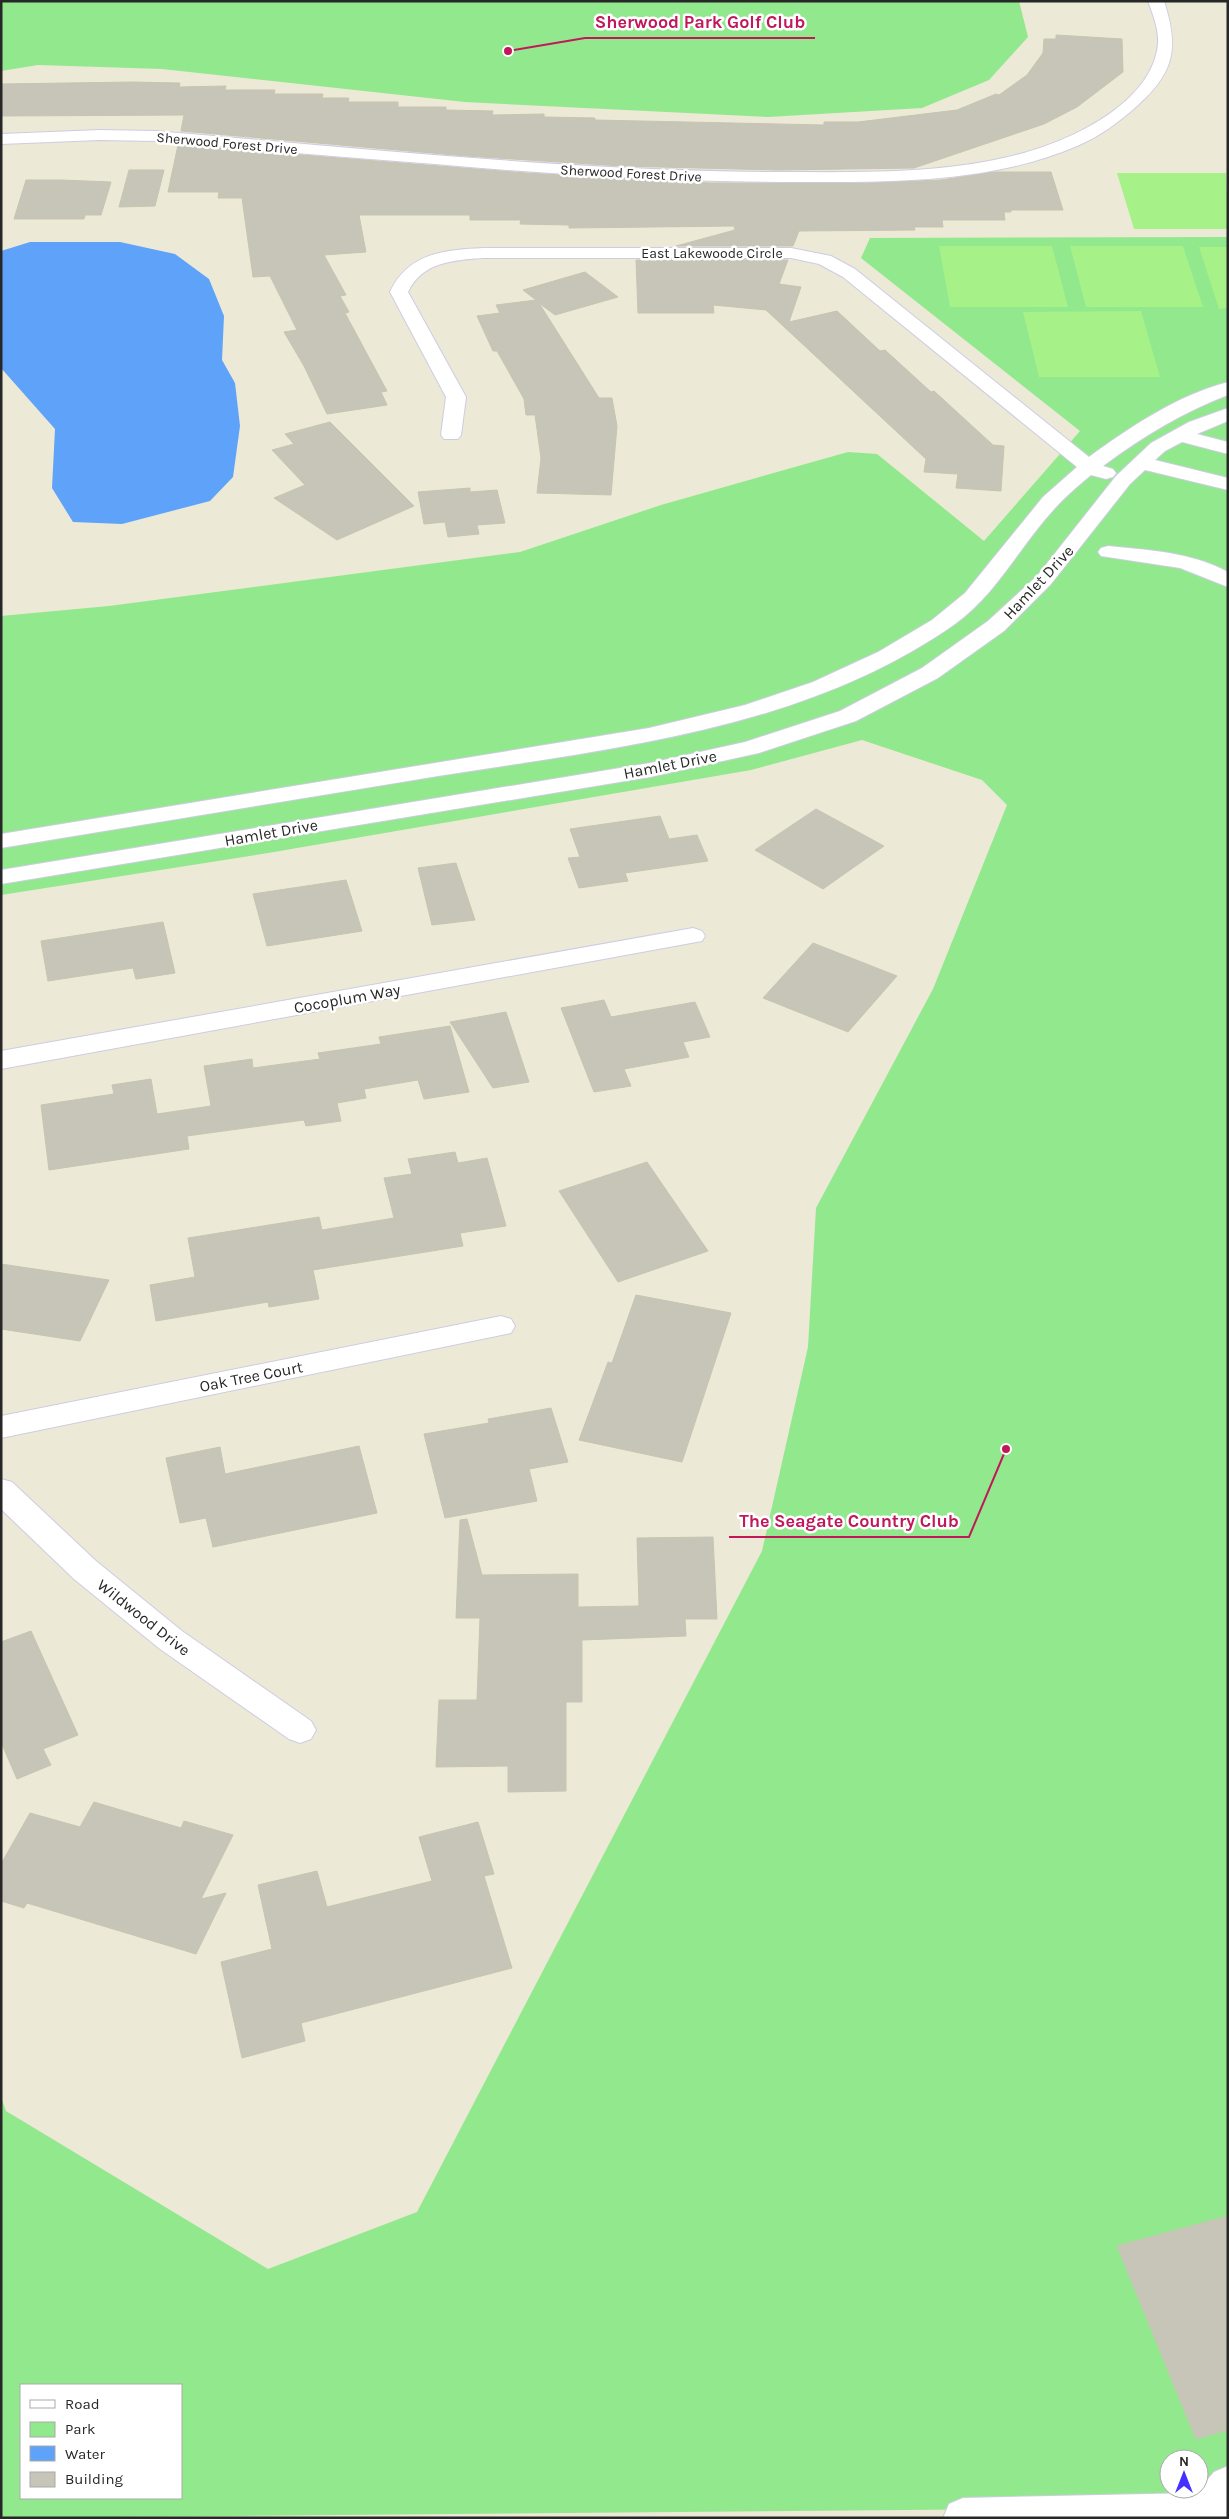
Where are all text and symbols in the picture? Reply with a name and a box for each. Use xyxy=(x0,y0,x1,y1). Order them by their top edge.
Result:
callout: Sherwood Park Golf Club xyxy=(585,5,815,38)
text: Sherwood Park Golf Club xyxy=(595,11,805,33)
street label: Sherwood Forest Drive xyxy=(156,129,298,158)
street label: Sherwood Forest Drive xyxy=(560,161,702,186)
street label: East Lakewoode Circle xyxy=(641,245,783,262)
street label: Hamlet Drive xyxy=(999,541,1077,623)
street label: Hamlet Drive xyxy=(622,746,718,783)
street label: Hamlet Drive xyxy=(223,815,319,850)
street label: Cocoplum Way xyxy=(292,980,402,1017)
street label: Oak Tree Court xyxy=(198,1357,304,1396)
callout: The Seagate Country Club xyxy=(729,1504,969,1537)
text: The Seagate Country Club xyxy=(739,1510,959,1532)
street label: Wildwood Drive xyxy=(93,1575,194,1660)
legend xyxy=(20,2384,182,2499)
text: Road xyxy=(65,2395,100,2413)
text: Park xyxy=(65,2420,95,2438)
text: Water xyxy=(65,2445,106,2463)
north arrow xyxy=(1159,2449,1209,2499)
text: N xyxy=(1179,2453,1189,2470)
text: Building xyxy=(65,2470,123,2488)

